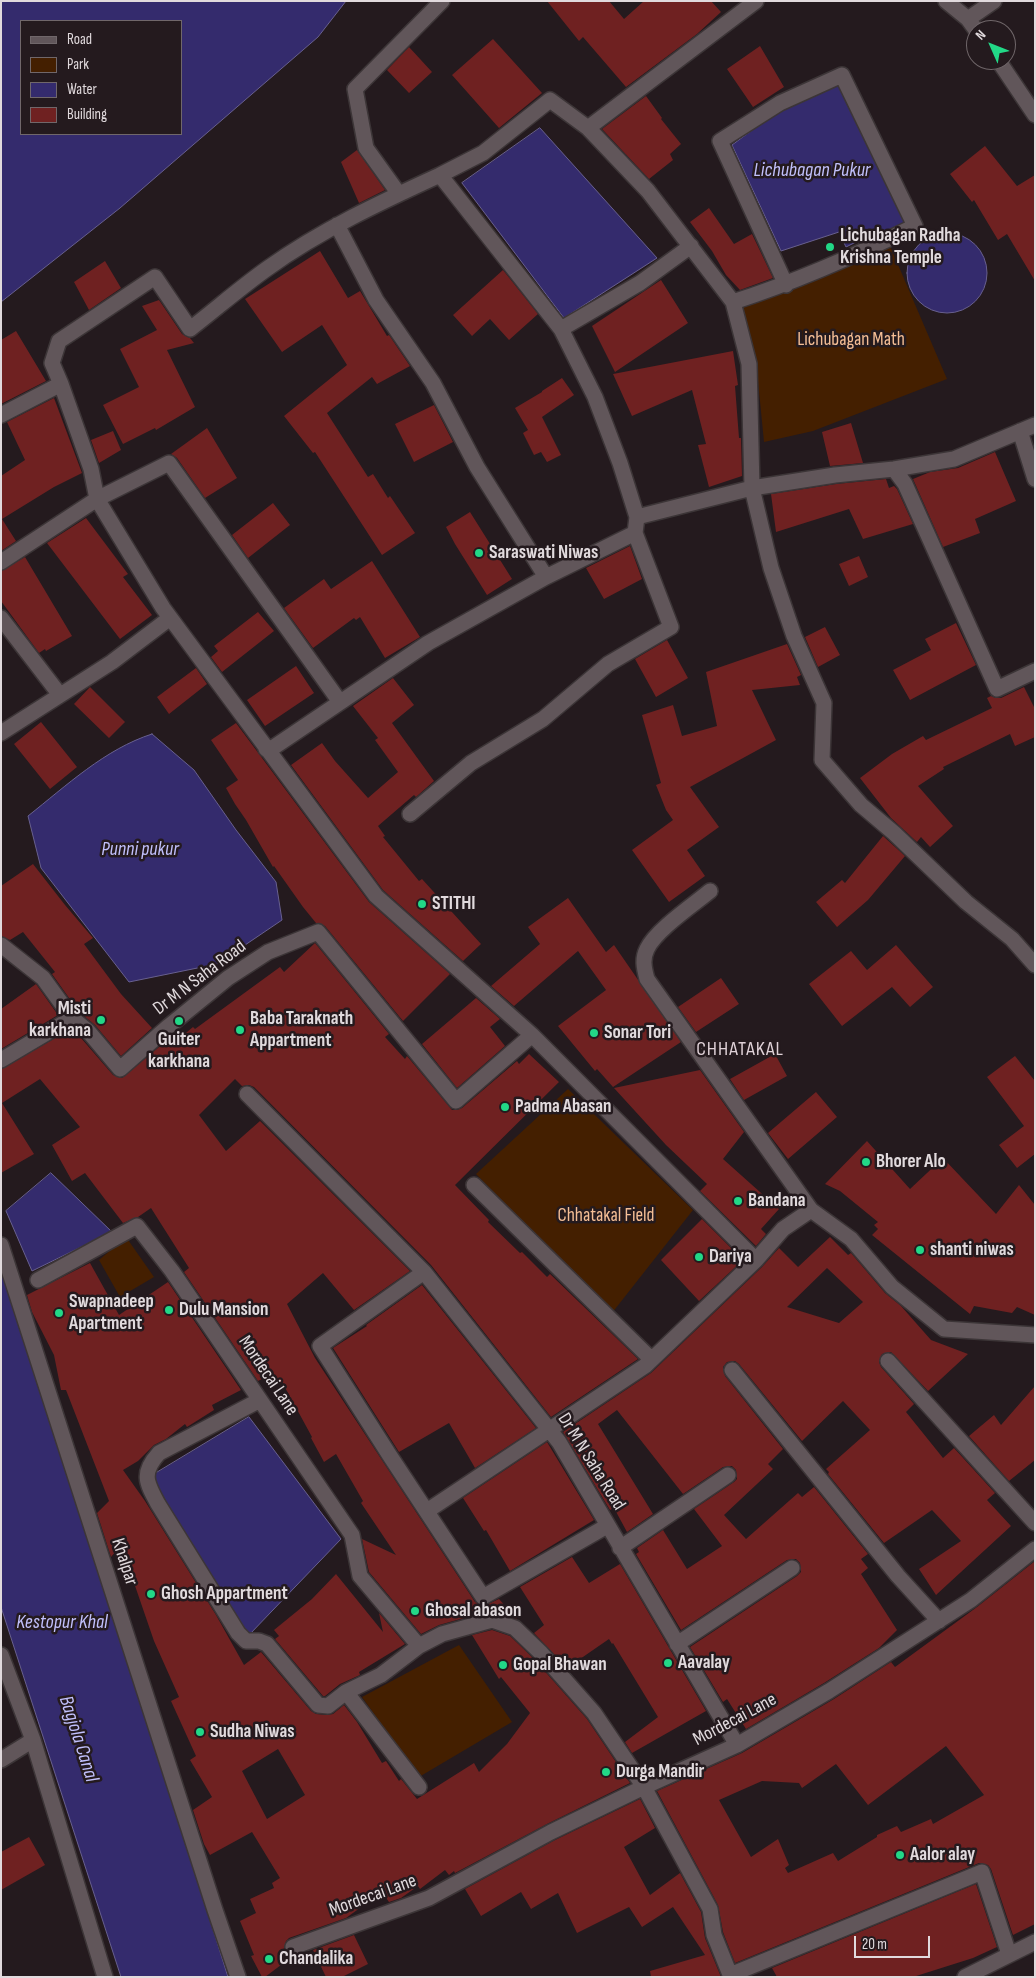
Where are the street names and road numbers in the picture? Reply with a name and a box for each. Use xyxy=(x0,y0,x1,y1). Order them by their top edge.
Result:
street label: Dr M N Saha Road xyxy=(149,936,251,1020)
street label: Mordecai Lane xyxy=(233,1332,303,1420)
street label: Dr M N Saha Road xyxy=(552,1409,630,1515)
street label: Khalpar xyxy=(106,1536,142,1588)
street label: Mordecai Lane xyxy=(689,1689,781,1751)
street label: Mordecai Lane xyxy=(326,1870,420,1922)

